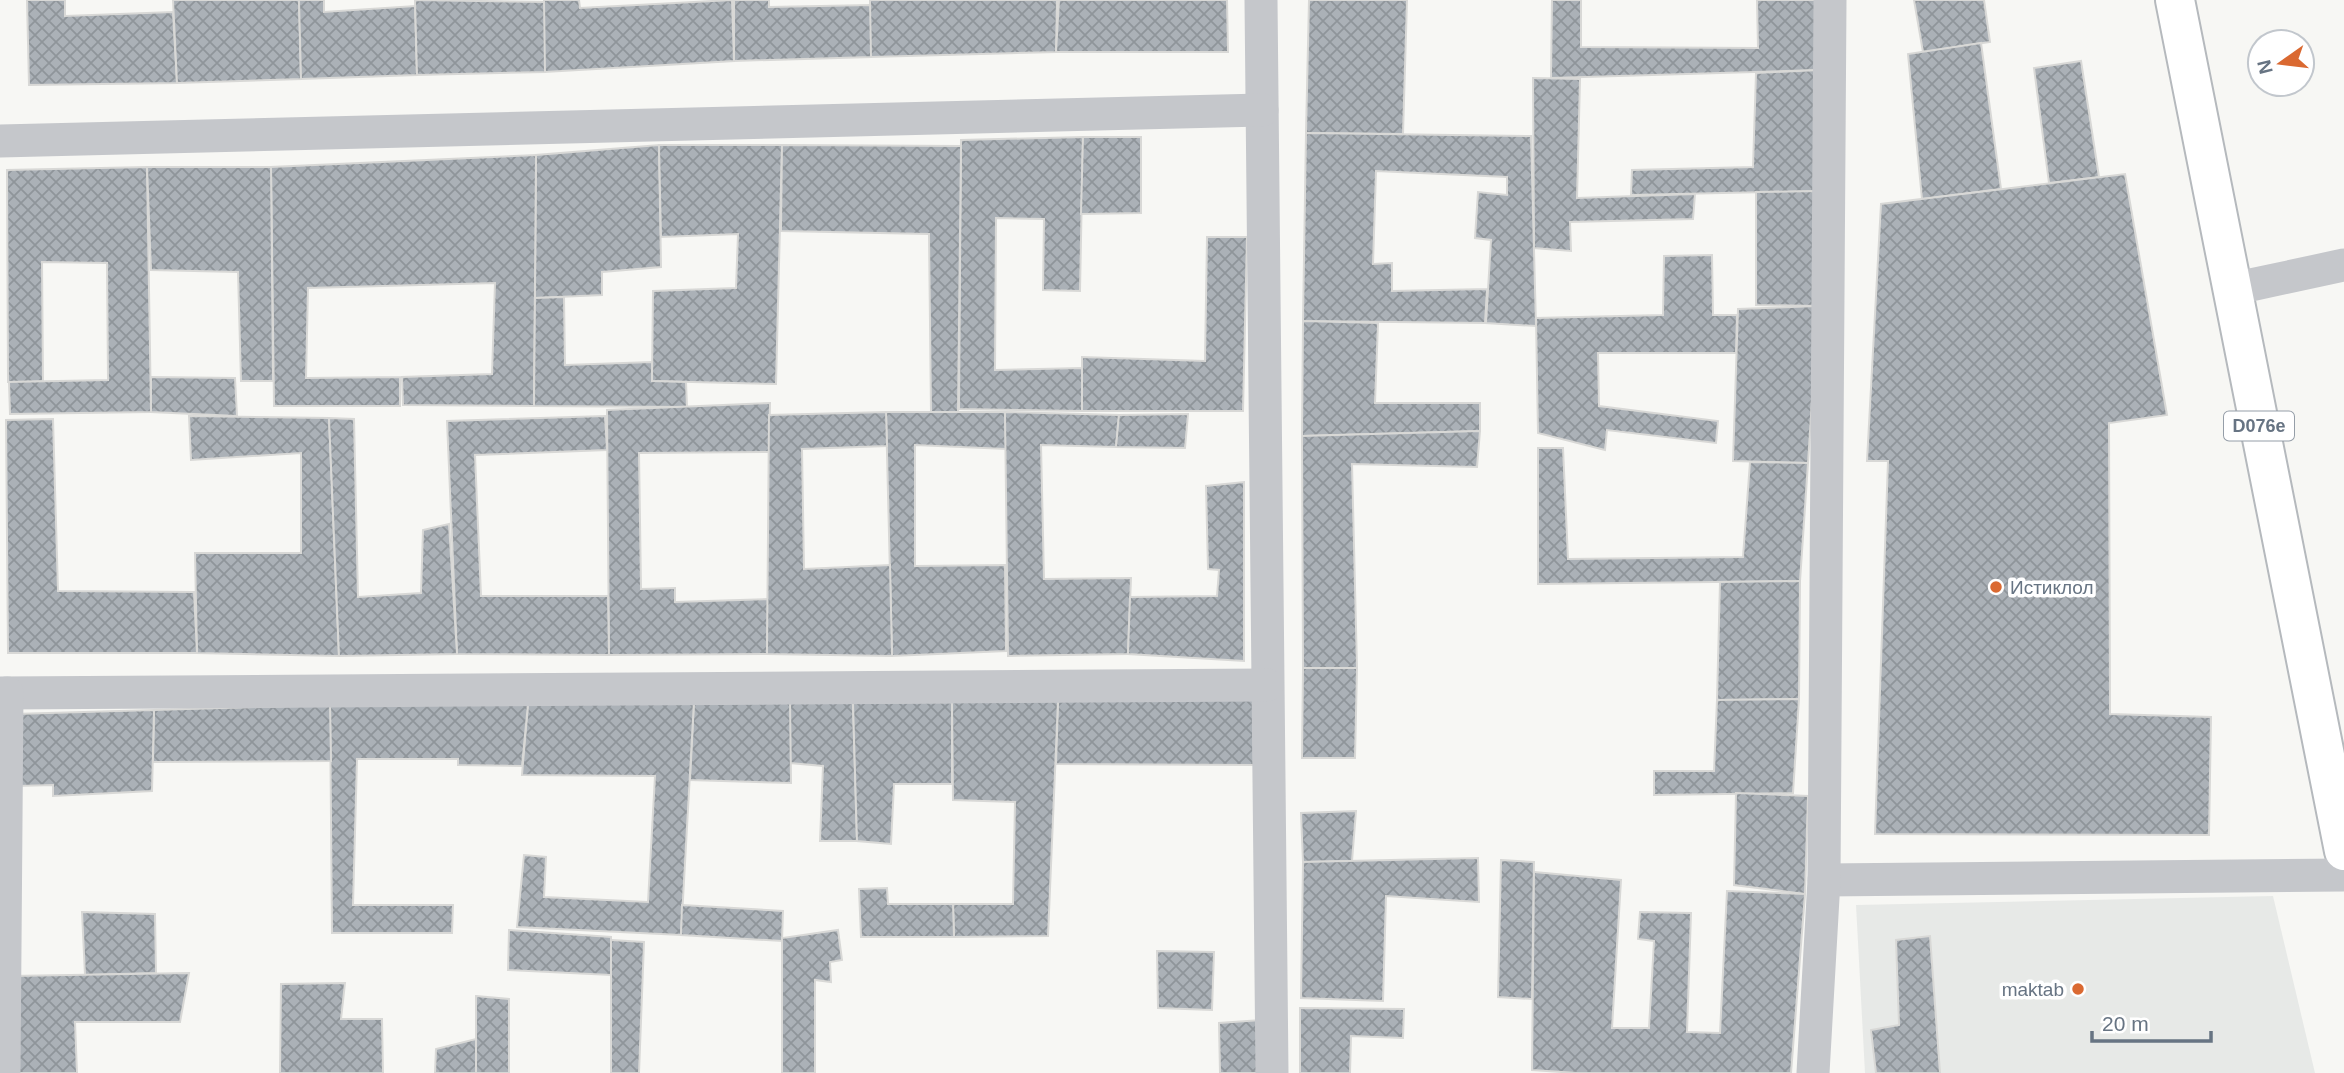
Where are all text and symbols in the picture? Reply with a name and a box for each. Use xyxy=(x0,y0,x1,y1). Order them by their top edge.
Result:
north arrow xyxy=(2246,28,2316,98)
text: N xyxy=(2253,58,2277,76)
road number: D076e xyxy=(2224,412,2294,440)
place label: Истиклол xyxy=(2010,577,2094,598)
marker: Истиклол xyxy=(1988,579,2004,595)
place label: maktab xyxy=(2002,979,2064,1000)
marker: maktab xyxy=(2070,981,2086,997)
scale bar xyxy=(2092,1000,2211,1044)
text: 20 m xyxy=(2102,1012,2149,1035)

